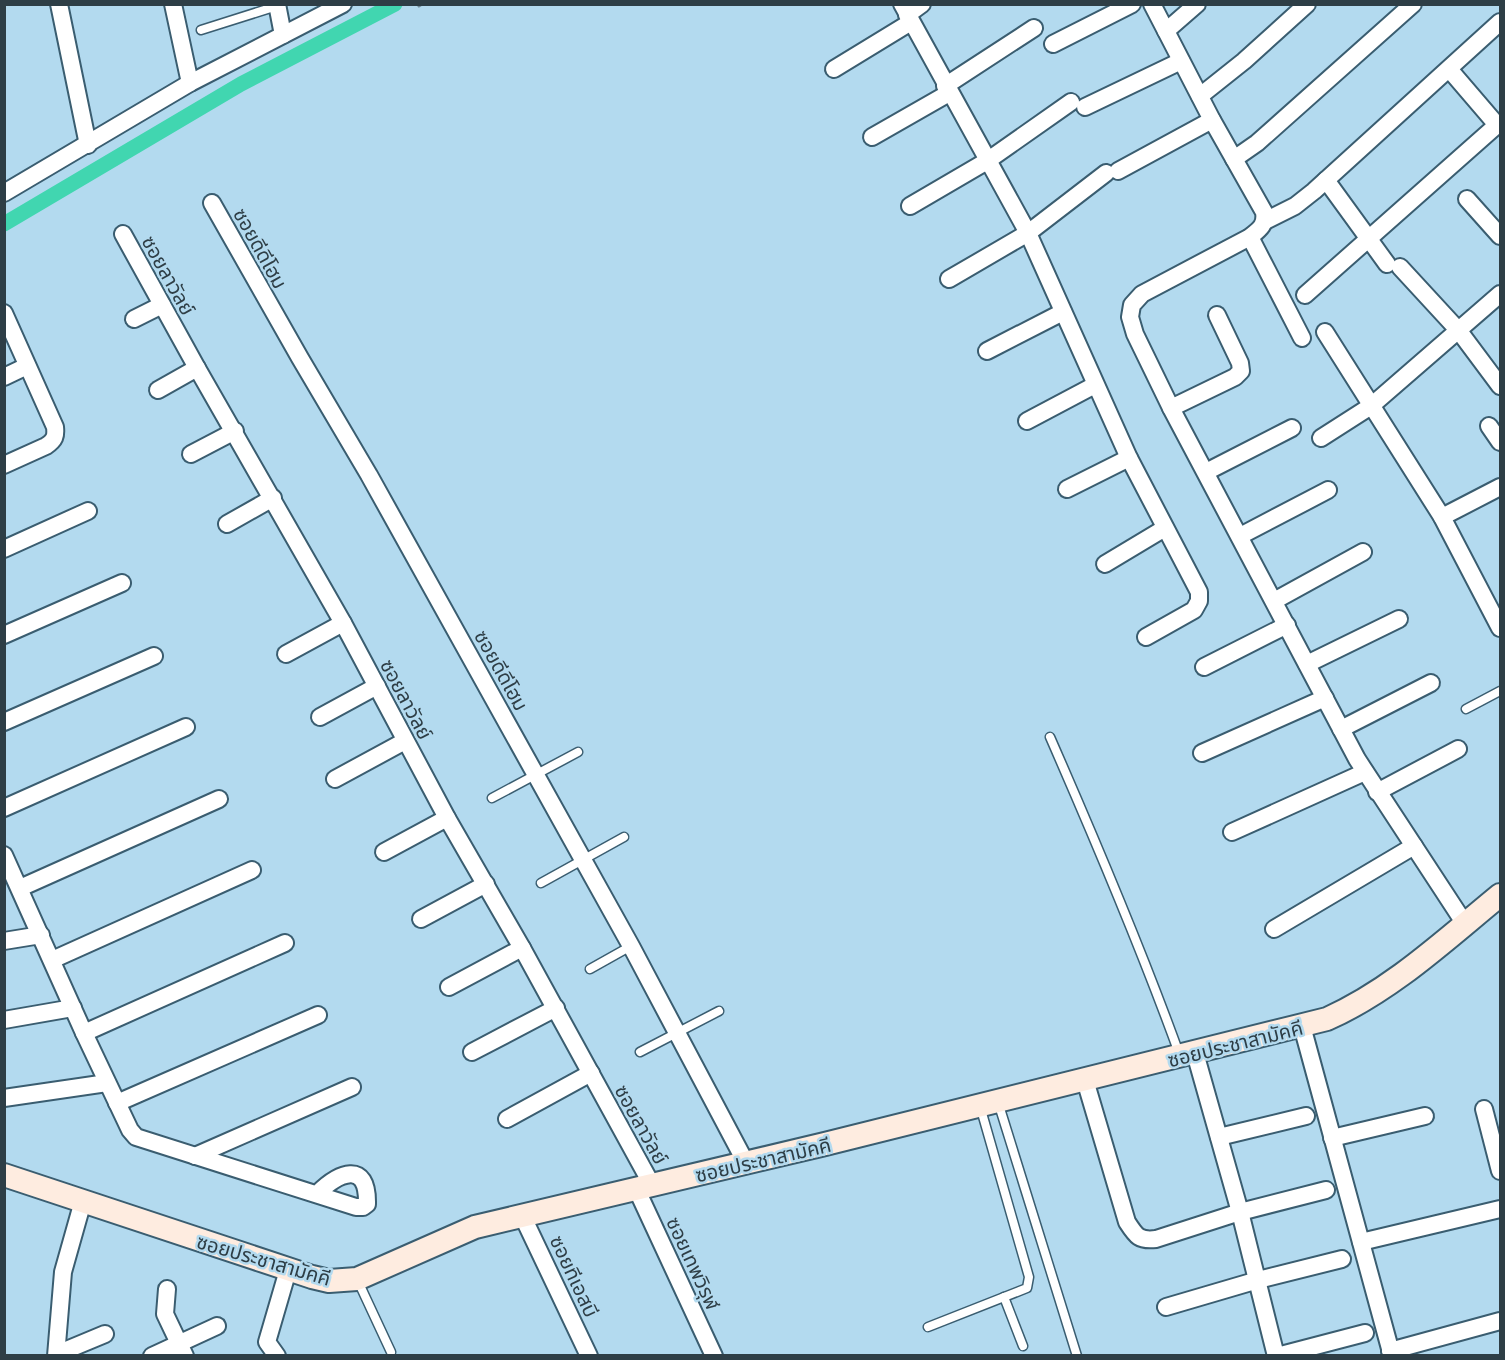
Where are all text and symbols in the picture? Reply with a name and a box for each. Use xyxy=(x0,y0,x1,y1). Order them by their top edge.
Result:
street label: ซอยดีดีโฮม xyxy=(229,203,293,293)
street label: ซอยลาวัลย์ xyxy=(137,231,201,319)
street label: ซอยดีดีโฮม xyxy=(470,625,534,715)
street label: ซอยลาวัลย์ xyxy=(376,655,438,743)
street label: ซอยประชาสามัคคี xyxy=(1165,1015,1305,1071)
street label: ซอยลาวัลย์ xyxy=(610,1080,674,1168)
street label: ซอยประชาสามัคคี xyxy=(693,1132,833,1186)
street label: ซอยเทพวิรุฬ xyxy=(661,1213,726,1314)
street label: ซอยประชาสามัคคี xyxy=(194,1228,334,1290)
street label: ซอยทีเอสบี xyxy=(546,1231,604,1321)

